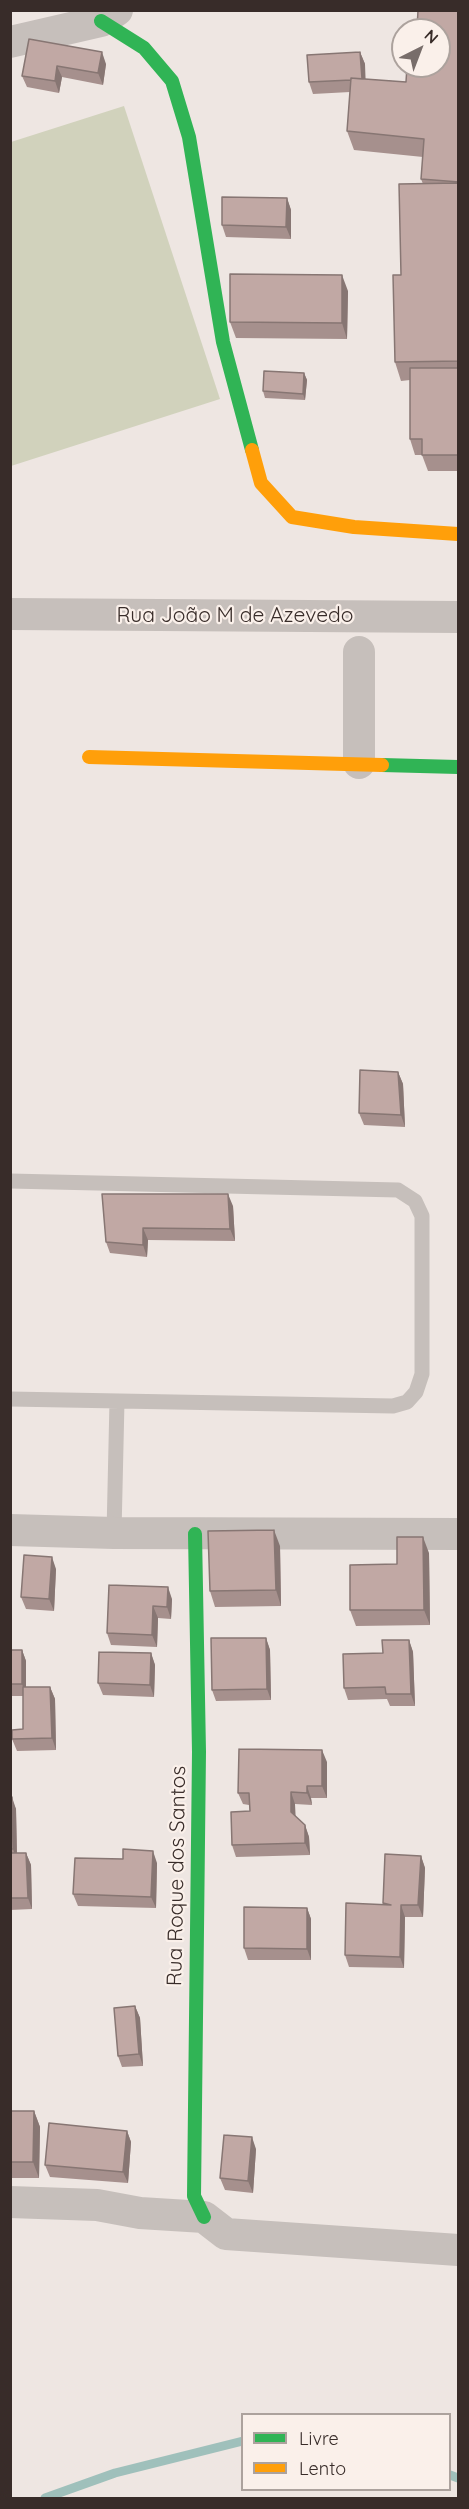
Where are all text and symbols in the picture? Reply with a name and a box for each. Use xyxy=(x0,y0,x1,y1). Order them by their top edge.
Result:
north arrow xyxy=(391,18,451,78)
text: N xyxy=(421,25,443,47)
street label: Rua João M de Azevedo xyxy=(116,603,354,629)
street label: Rua Roque dos Santos xyxy=(162,1766,192,1986)
legend xyxy=(241,2413,451,2491)
text: Livre xyxy=(299,2427,339,2450)
text: Lento xyxy=(299,2457,346,2480)

